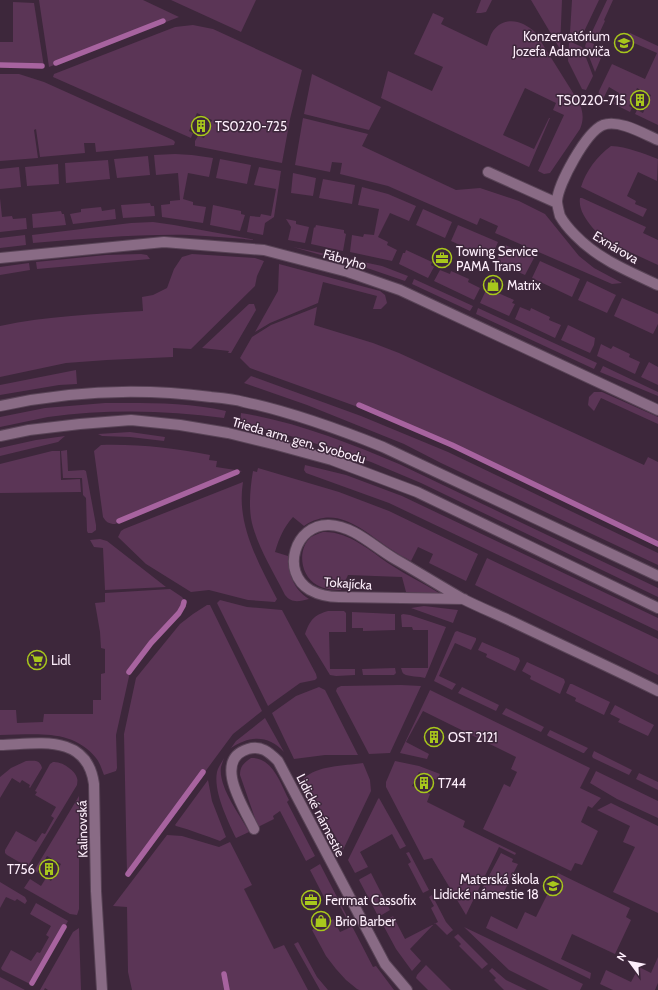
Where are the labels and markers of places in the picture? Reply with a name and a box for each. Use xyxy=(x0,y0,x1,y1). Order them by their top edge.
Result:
place label: Konzervatórium Jozefa Adamoviča xyxy=(512,28,611,59)
school or university icon: Konzervatórium Jozefa Adamoviča xyxy=(613,32,635,54)
building icon: TS0220-715 xyxy=(629,89,651,111)
place label: TS0220-715 xyxy=(557,92,626,108)
building icon: TS0220-725 xyxy=(190,115,212,137)
place label: TS0220-725 xyxy=(215,118,287,134)
place label: Towing Service PAMA Trans xyxy=(456,243,538,274)
office icon: Towing Service PAMA Trans xyxy=(431,247,453,269)
shop icon: Matrix xyxy=(482,274,504,296)
place label: Matrix xyxy=(507,277,542,293)
supermarket icon: Lidl xyxy=(26,649,48,671)
place label: Lidl xyxy=(51,652,71,668)
building icon: OST 2121 xyxy=(423,726,445,748)
place label: OST 2121 xyxy=(448,729,498,745)
building icon: T744 xyxy=(413,772,435,794)
place label: T744 xyxy=(438,775,467,791)
building icon: T756 xyxy=(38,858,60,880)
place label: T756 xyxy=(7,861,35,877)
place label: Materská škola Lidické námestie 18 xyxy=(433,871,540,902)
school or university icon: Materská škola Lidické námestie 18 xyxy=(542,875,564,897)
office icon: Ferrmat Cassofix xyxy=(300,889,322,911)
place label: Ferrmat Cassofix xyxy=(325,892,417,908)
shop icon: Brio Barber xyxy=(310,910,332,932)
place label: Brio Barber xyxy=(335,913,397,929)

